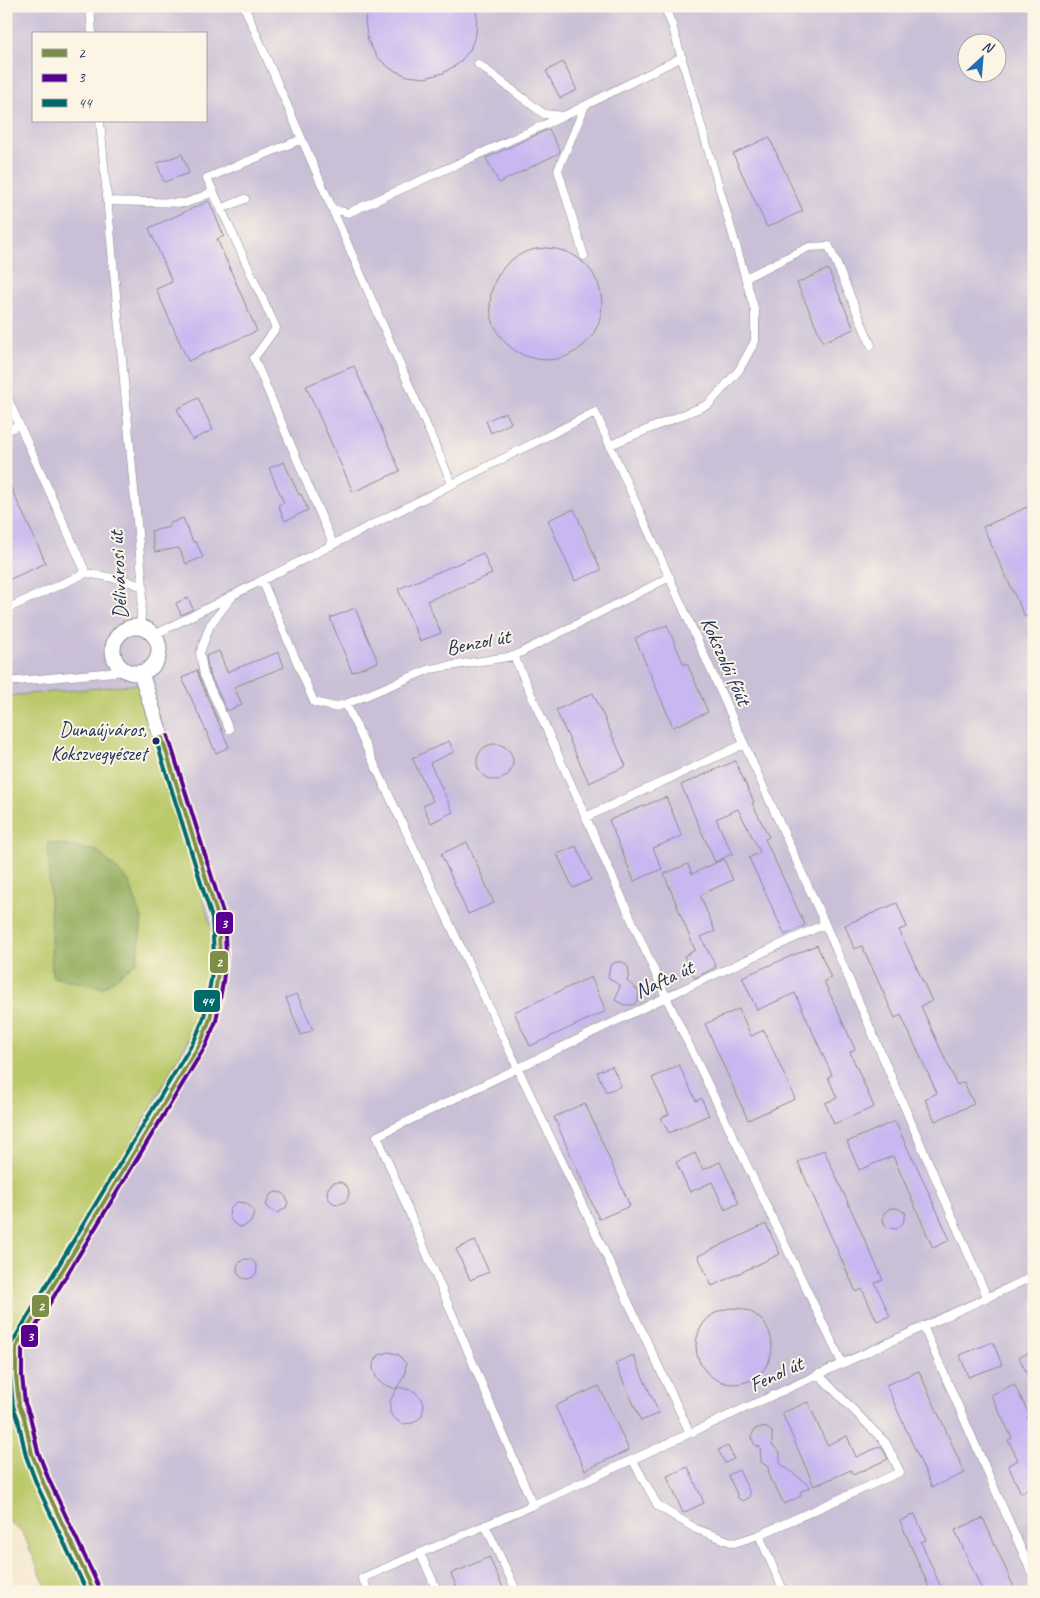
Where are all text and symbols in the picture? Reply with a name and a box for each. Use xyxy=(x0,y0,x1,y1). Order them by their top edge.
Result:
legend xyxy=(32,32,208,122)
north arrow xyxy=(958,32,1008,82)
text: N xyxy=(980,37,997,57)
text: 2 xyxy=(78,44,86,63)
text: 3 xyxy=(78,68,86,87)
text: 44 xyxy=(78,94,93,113)
street label: Délivárosi út xyxy=(103,528,133,620)
street label: Kokszolói főút xyxy=(695,613,758,711)
street label: Benzol út xyxy=(444,623,514,661)
place label: Dunaújváros, Kokszvegyészet xyxy=(51,717,150,766)
marker: Dunaújváros, Kokszvegyészet xyxy=(151,736,161,746)
line badge: 3 xyxy=(215,911,234,935)
text: 3 xyxy=(221,915,229,932)
line badge: 2 xyxy=(209,950,229,974)
street label: Nafta út xyxy=(630,953,700,1004)
text: 2 xyxy=(216,954,224,971)
line badge: 44 xyxy=(193,989,221,1013)
text: 44 xyxy=(201,993,215,1010)
line badge: 2 xyxy=(31,1294,50,1318)
text: 2 xyxy=(38,1298,46,1315)
line badge: 3 xyxy=(20,1324,39,1348)
text: 3 xyxy=(27,1328,35,1345)
street label: Fenol út xyxy=(745,1349,809,1398)

